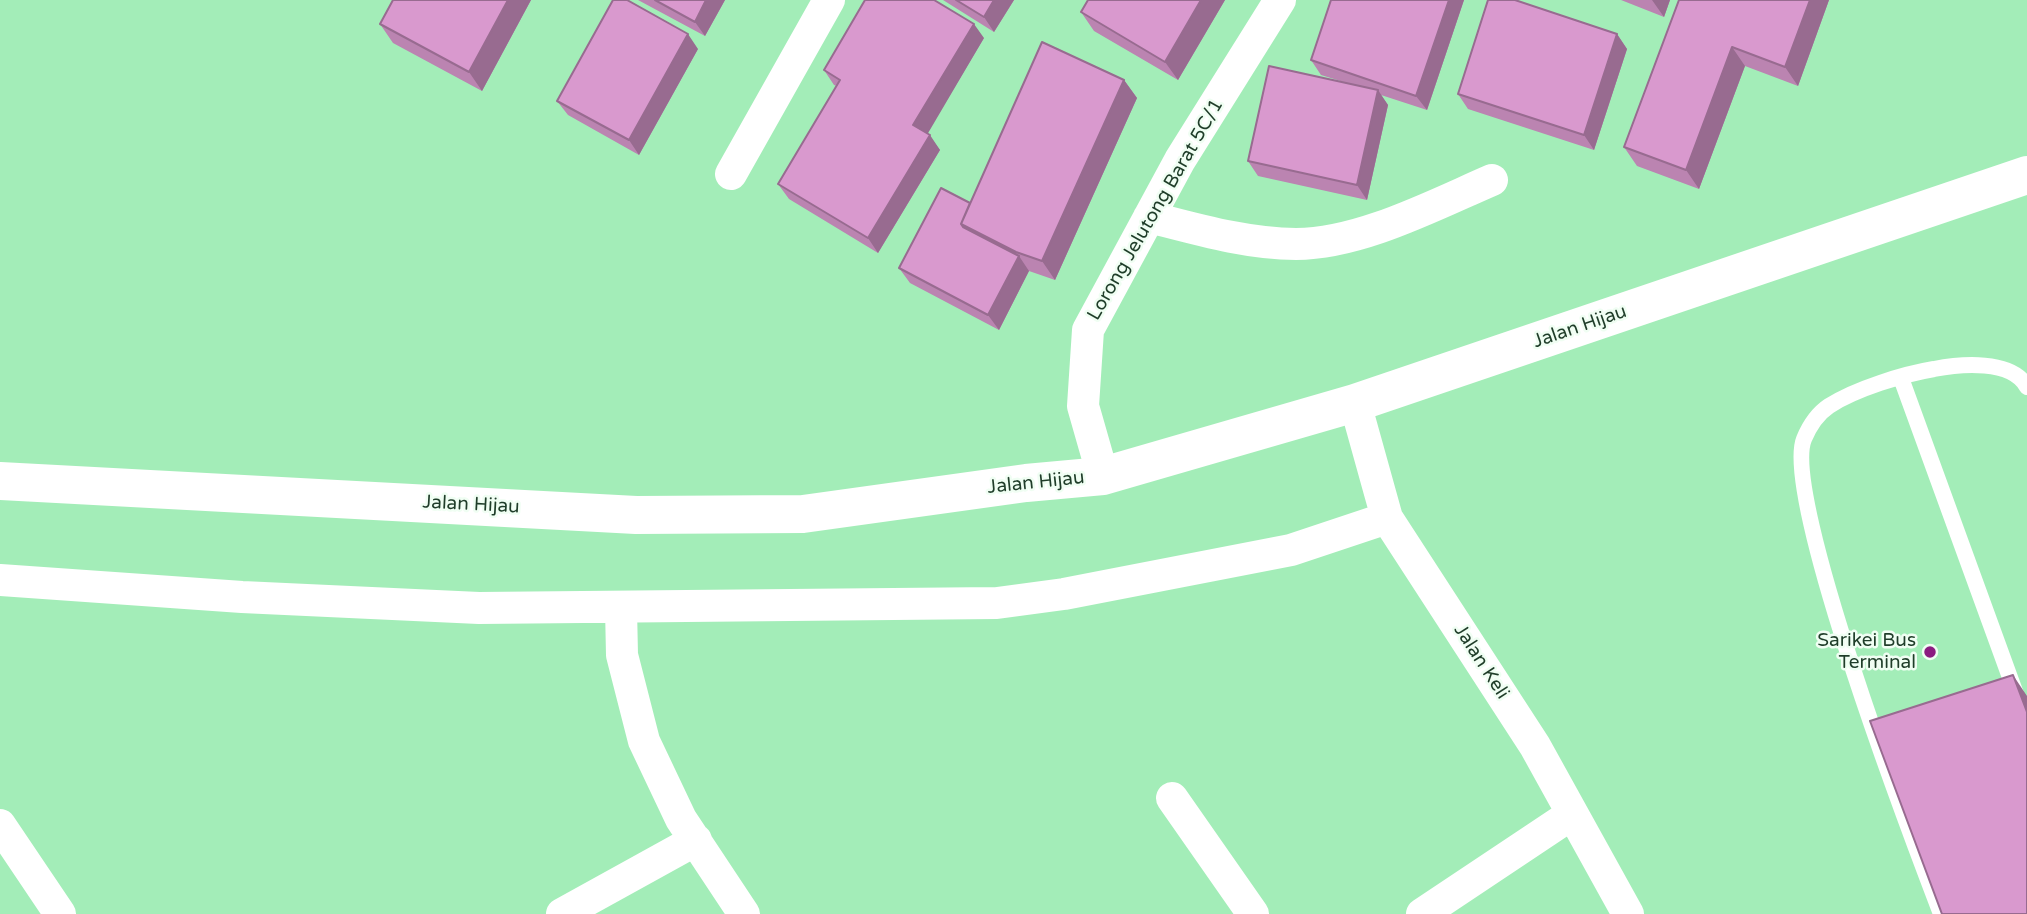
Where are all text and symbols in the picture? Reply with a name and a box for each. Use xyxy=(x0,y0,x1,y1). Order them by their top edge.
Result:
street label: Lorong Jelutong Barat 5C/1 xyxy=(1083,95,1229,325)
street label: Jalan Hijau xyxy=(1530,300,1630,354)
street label: Jalan Hijau xyxy=(986,467,1086,499)
street label: Jalan Hijau xyxy=(422,491,520,519)
street label: Jalan Keli xyxy=(1448,620,1514,704)
place label: Sarikei Bus Terminal xyxy=(1817,630,1916,674)
marker: Sarikei Bus Terminal xyxy=(1922,644,1938,660)

